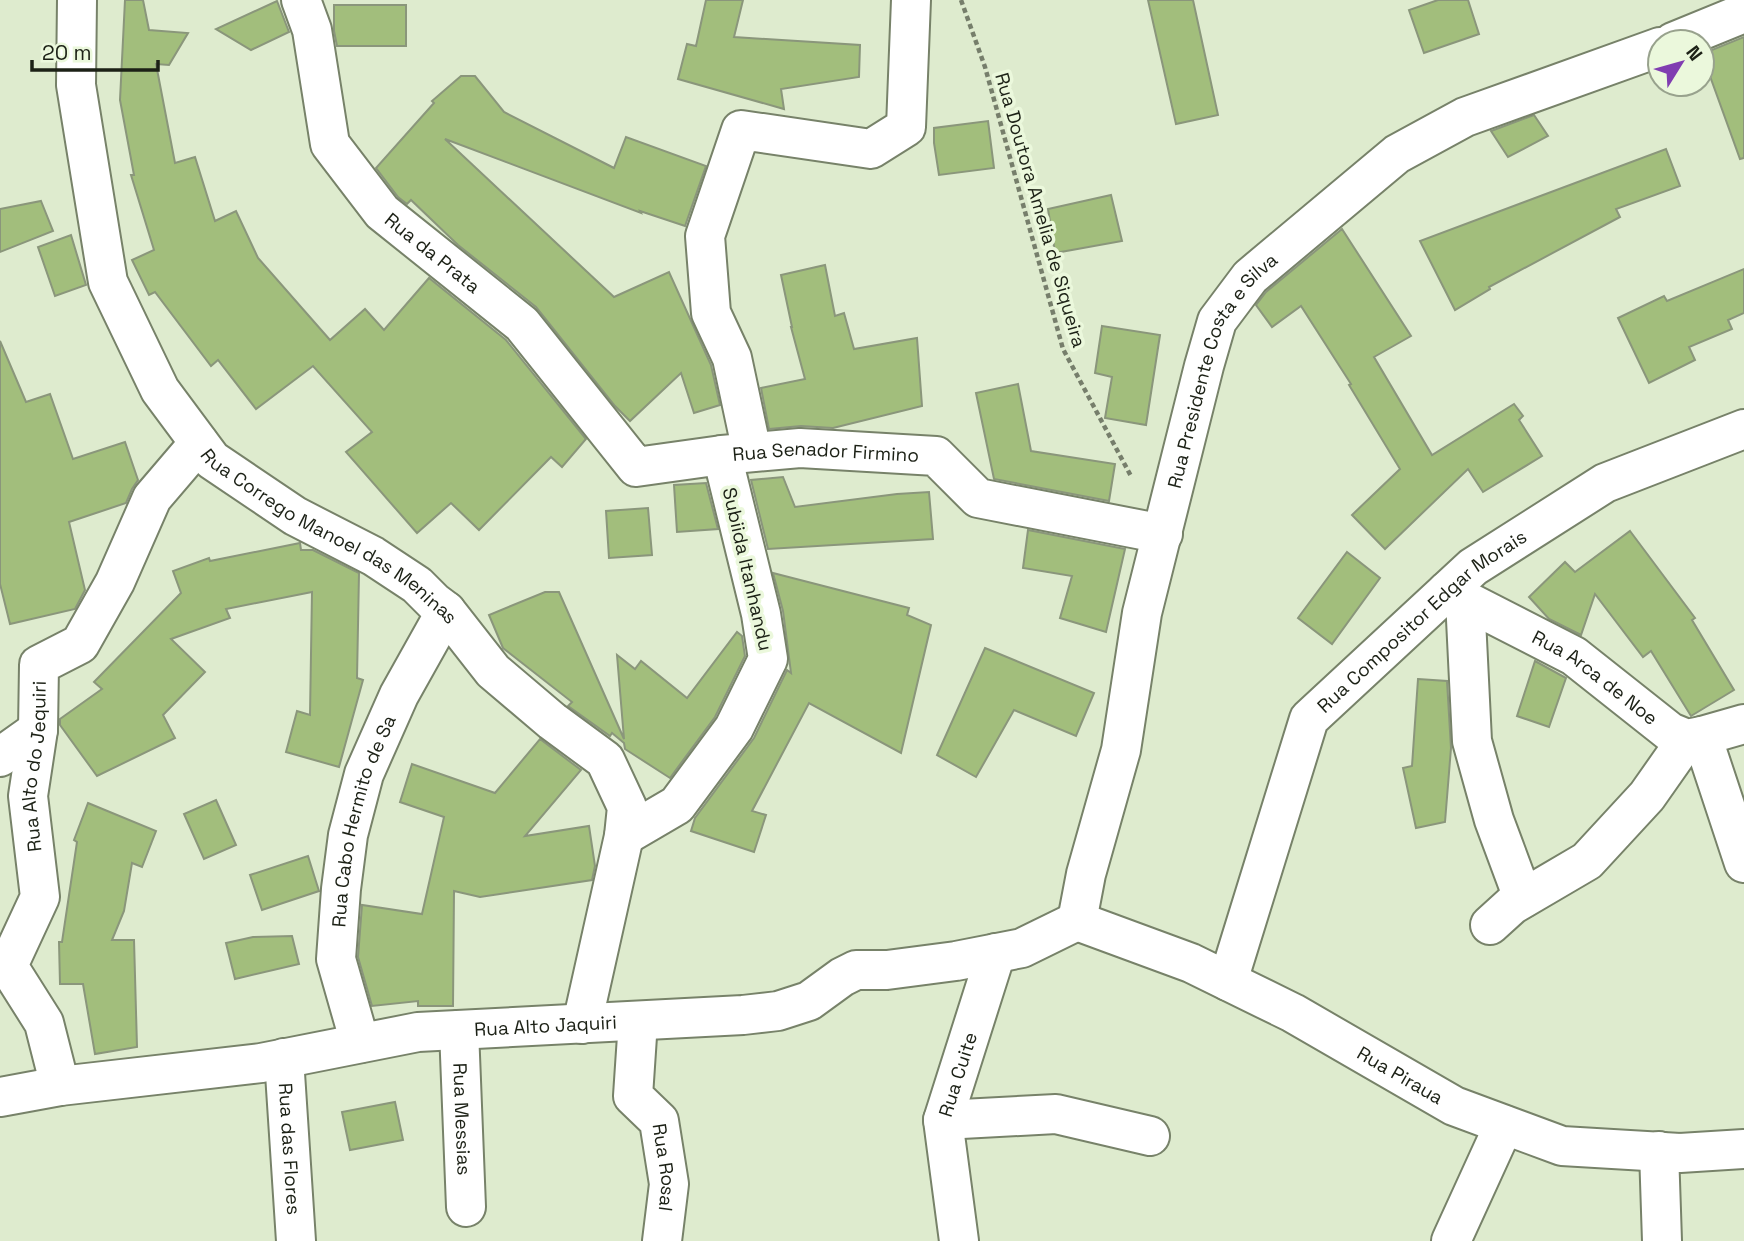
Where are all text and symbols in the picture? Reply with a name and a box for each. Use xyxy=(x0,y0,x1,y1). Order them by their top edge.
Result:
scale bar xyxy=(32,28,158,72)
north arrow xyxy=(1646,28,1716,98)
text: 20 m xyxy=(42,39,92,66)
text: N xyxy=(1680,40,1708,66)
street label: Rua Doutora Amelia de Siqueira xyxy=(989,70,1092,351)
street label: Rua da Prata xyxy=(379,207,486,299)
street label: Rua Presidente Costa e Silva xyxy=(1162,247,1283,491)
street label: Rua Senador Firmino xyxy=(731,436,920,468)
street label: Rua Corrego Manoel das Meninas xyxy=(195,444,463,629)
street label: Subiida Itanhandu xyxy=(717,485,778,653)
street label: Rua Compositor Edgar Morais xyxy=(1312,524,1531,718)
street label: Rua Arca de Noe xyxy=(1528,625,1663,731)
street label: Rua Alto do Jequiri xyxy=(16,681,52,853)
street label: Rua Cabo Hermito de Sa xyxy=(326,711,402,928)
street label: Rua Alto Jaquiri xyxy=(474,1010,617,1042)
street label: Rua Cuite xyxy=(933,1029,983,1120)
street label: Rua Piraua xyxy=(1352,1041,1448,1110)
street label: Rua Messias xyxy=(447,1062,477,1176)
street label: Rua das Flores xyxy=(273,1082,306,1216)
street label: Rua Rosal xyxy=(647,1121,681,1213)

